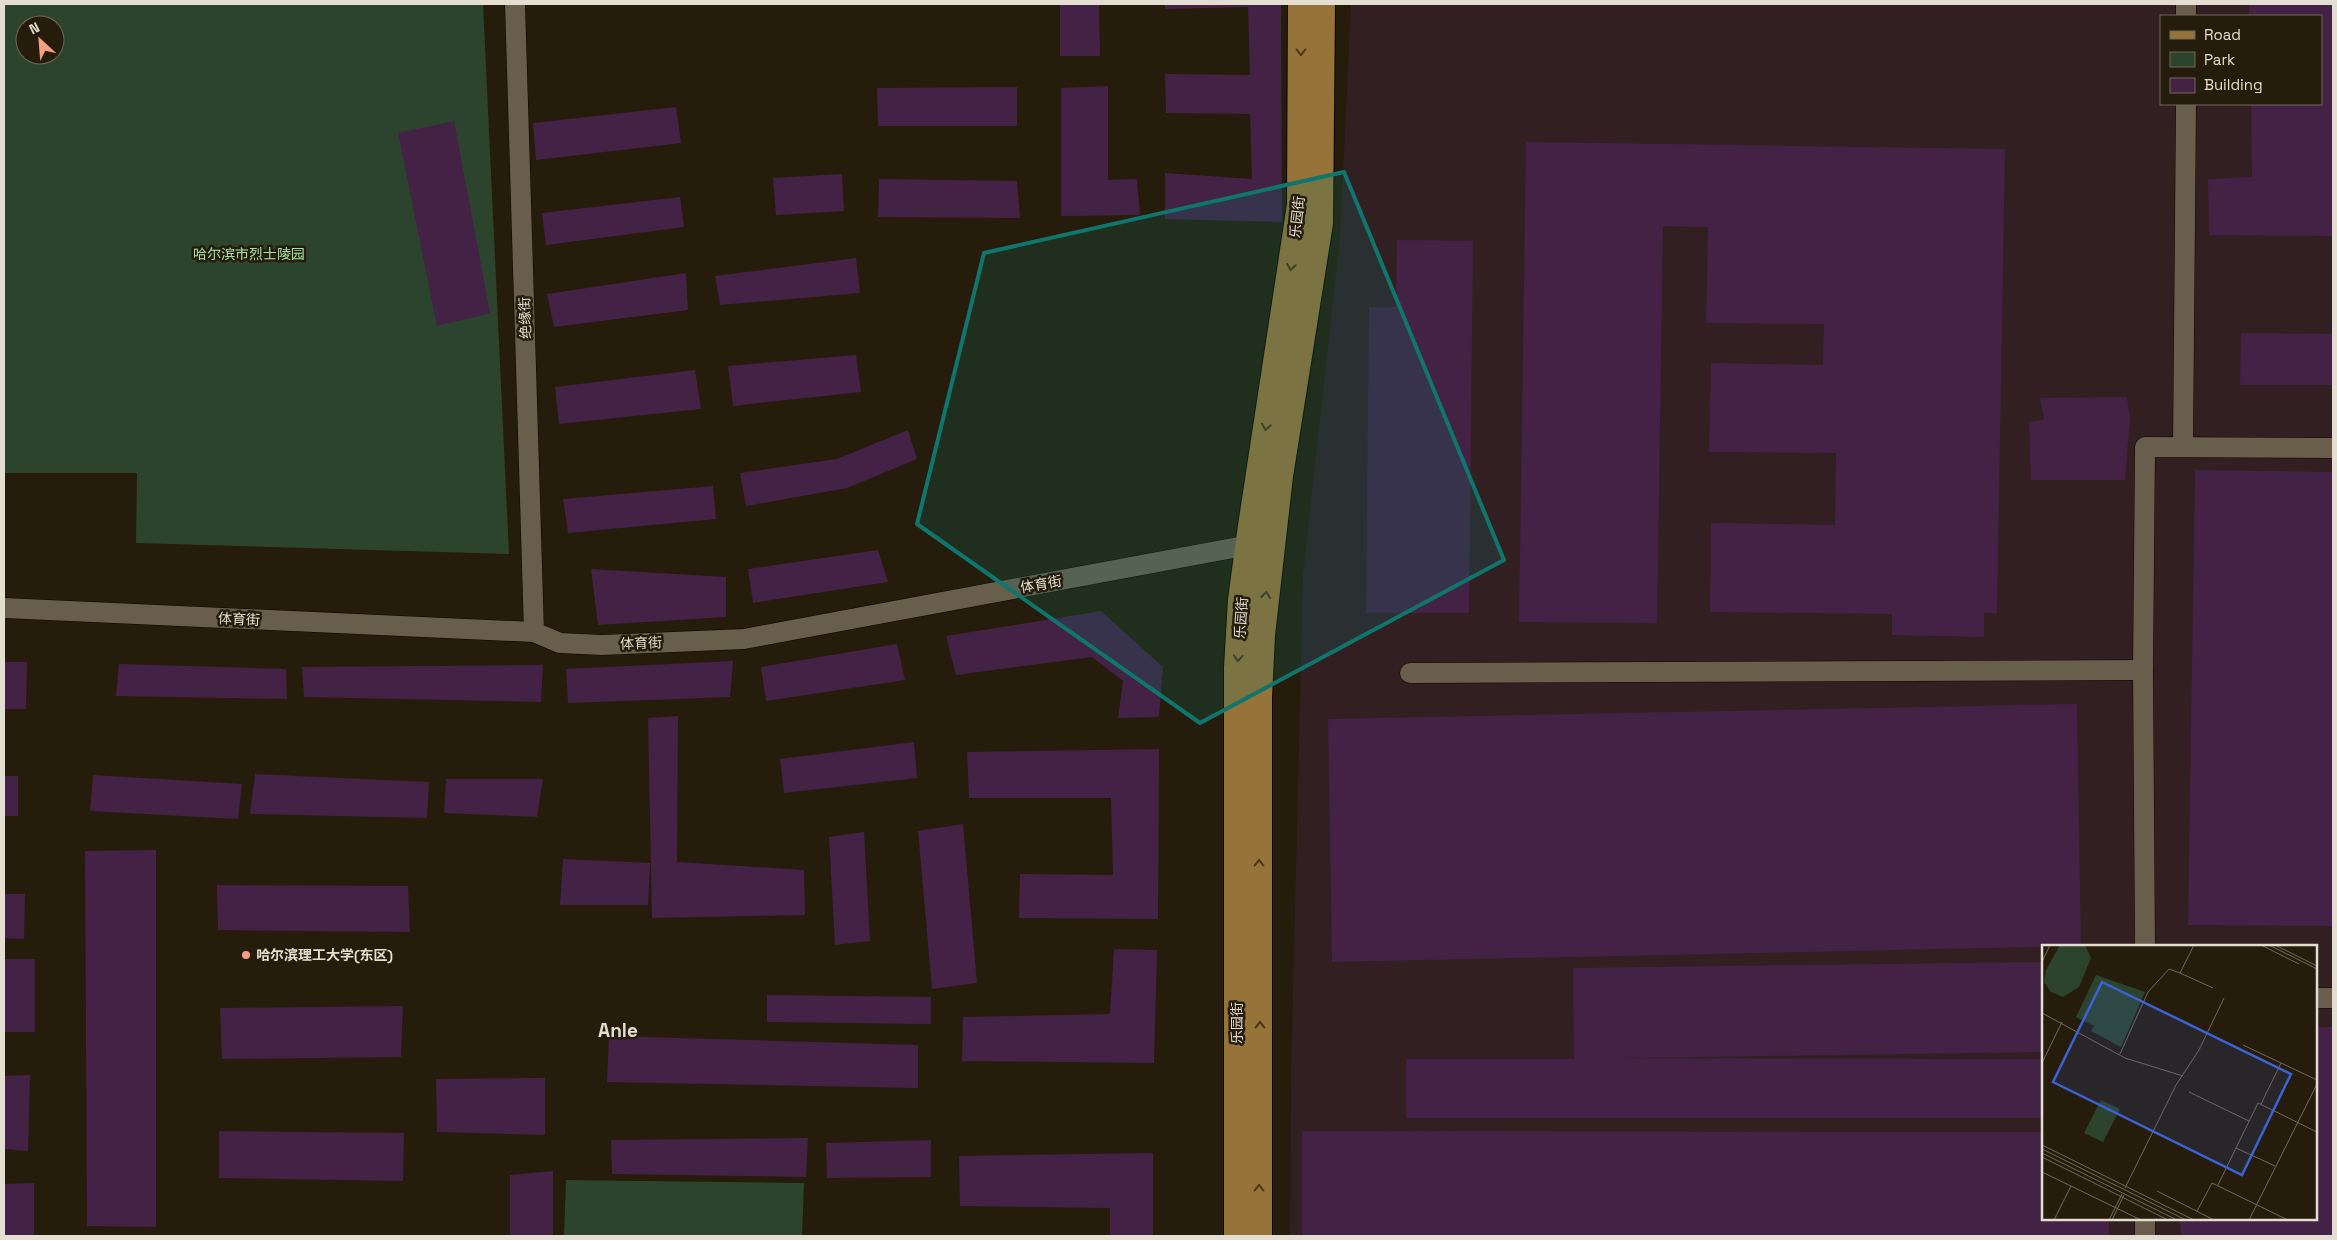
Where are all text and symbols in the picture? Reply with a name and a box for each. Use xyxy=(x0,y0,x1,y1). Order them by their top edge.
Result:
north arrow xyxy=(15,15,65,65)
legend xyxy=(2160,15,2322,105)
text: N xyxy=(26,18,42,38)
text: Road xyxy=(2204,25,2241,44)
one-way arrow xyxy=(1296,49,1306,57)
text: Park xyxy=(2204,50,2235,69)
text: Building xyxy=(2204,75,2263,94)
street label: 乐园街 xyxy=(1286,195,1308,239)
park label: 哈尔滨市烈士陵园 xyxy=(193,245,305,263)
one-way arrow xyxy=(1286,262,1296,271)
street label: 绝缘街 xyxy=(515,297,535,339)
one-way arrow xyxy=(1261,424,1272,432)
street label: 体育街 xyxy=(1019,571,1063,597)
one-way arrow xyxy=(1260,591,1271,599)
street label: 乐园街 xyxy=(1231,596,1251,640)
street label: 体育街 xyxy=(218,609,260,629)
street label: 体育街 xyxy=(620,633,662,653)
one-way arrow xyxy=(1232,654,1243,662)
one-way arrow xyxy=(1254,858,1264,866)
inset map xyxy=(2042,945,2317,1220)
place label: 哈尔滨理工大学(东区) xyxy=(256,946,393,964)
marker: 哈尔滨理工大学(东区) xyxy=(240,949,252,961)
street label: 乐园街 xyxy=(1228,1002,1246,1044)
district label: Anle xyxy=(598,1018,638,1043)
one-way arrow xyxy=(1255,1021,1265,1028)
one-way arrow xyxy=(1254,1183,1264,1191)

